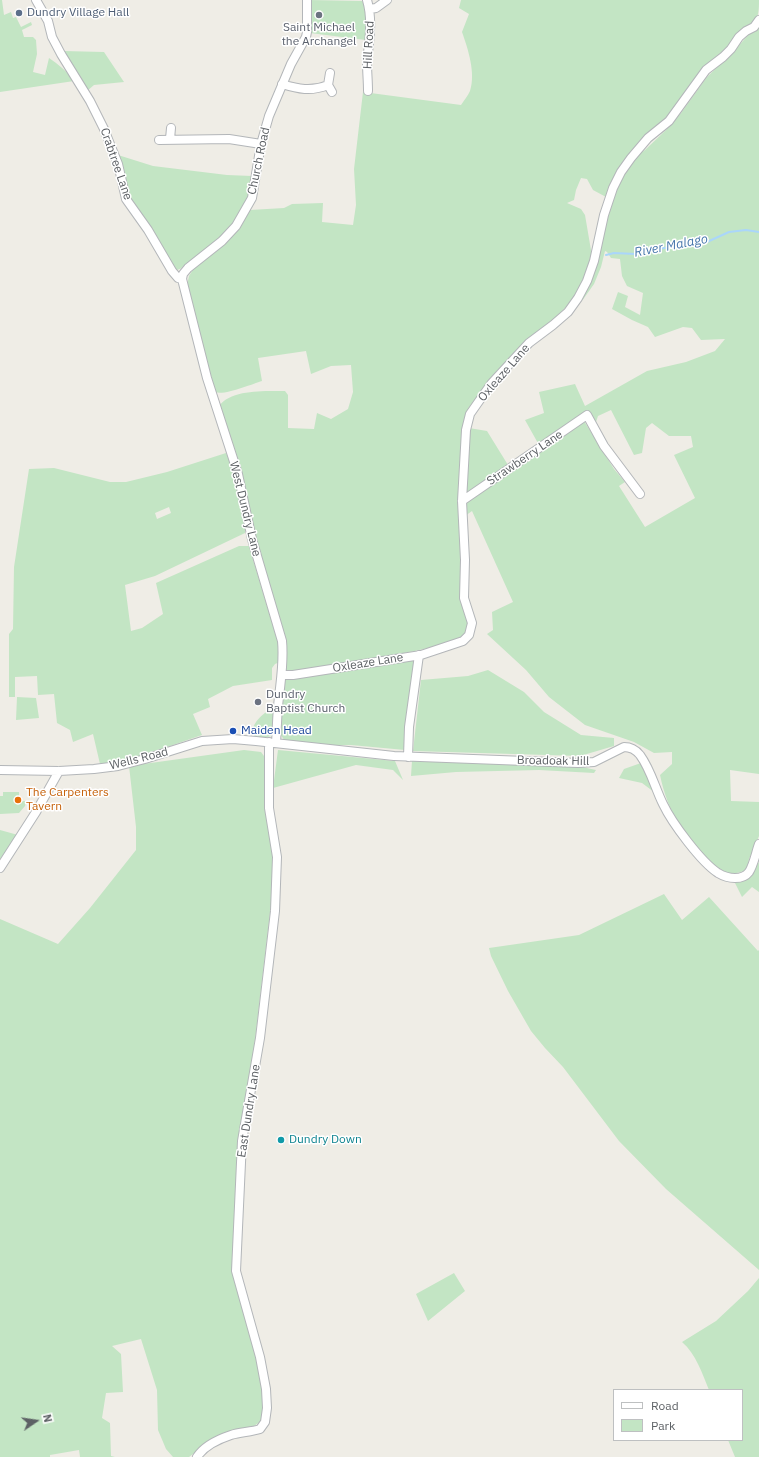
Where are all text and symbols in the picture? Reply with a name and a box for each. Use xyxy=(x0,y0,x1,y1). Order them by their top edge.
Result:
place label: Dundry Village Hall xyxy=(27,6,129,20)
marker: Dundry Village Hall xyxy=(14,8,24,18)
marker: Saint Michael the Archangel xyxy=(314,10,324,20)
street label: Hill Road xyxy=(361,20,377,70)
place label: Saint Michael the Archangel xyxy=(282,21,356,49)
street label: Crabtree Lane xyxy=(97,126,135,202)
street label: Church Road xyxy=(245,126,273,196)
water label: River Malago xyxy=(633,231,709,261)
street label: Oxleaze Lane xyxy=(475,341,533,405)
street label: Strawberry Lane xyxy=(484,427,566,489)
street label: West Dundry Lane xyxy=(226,460,264,558)
street label: Oxleaze Lane xyxy=(332,650,404,676)
place label: Dundry Baptist Church xyxy=(266,688,345,716)
marker: Dundry Baptist Church xyxy=(253,697,263,707)
place label: Maiden Head xyxy=(241,724,312,738)
marker: Maiden Head xyxy=(228,726,238,736)
street label: Wells Road xyxy=(108,745,170,773)
street label: Broadoak Hill xyxy=(517,753,589,769)
place label: The Carpenters Tavern xyxy=(26,786,109,814)
marker: The Carpenters Tavern xyxy=(13,795,23,805)
street label: East Dundry Lane xyxy=(235,1063,263,1159)
place label: Dundry Down xyxy=(289,1133,362,1147)
marker: Dundry Down xyxy=(276,1135,286,1145)
legend xyxy=(613,1389,743,1441)
text: Road xyxy=(651,1398,679,1413)
north arrow xyxy=(16,1401,56,1441)
text: N xyxy=(40,1413,55,1424)
text: Park xyxy=(651,1418,675,1433)

